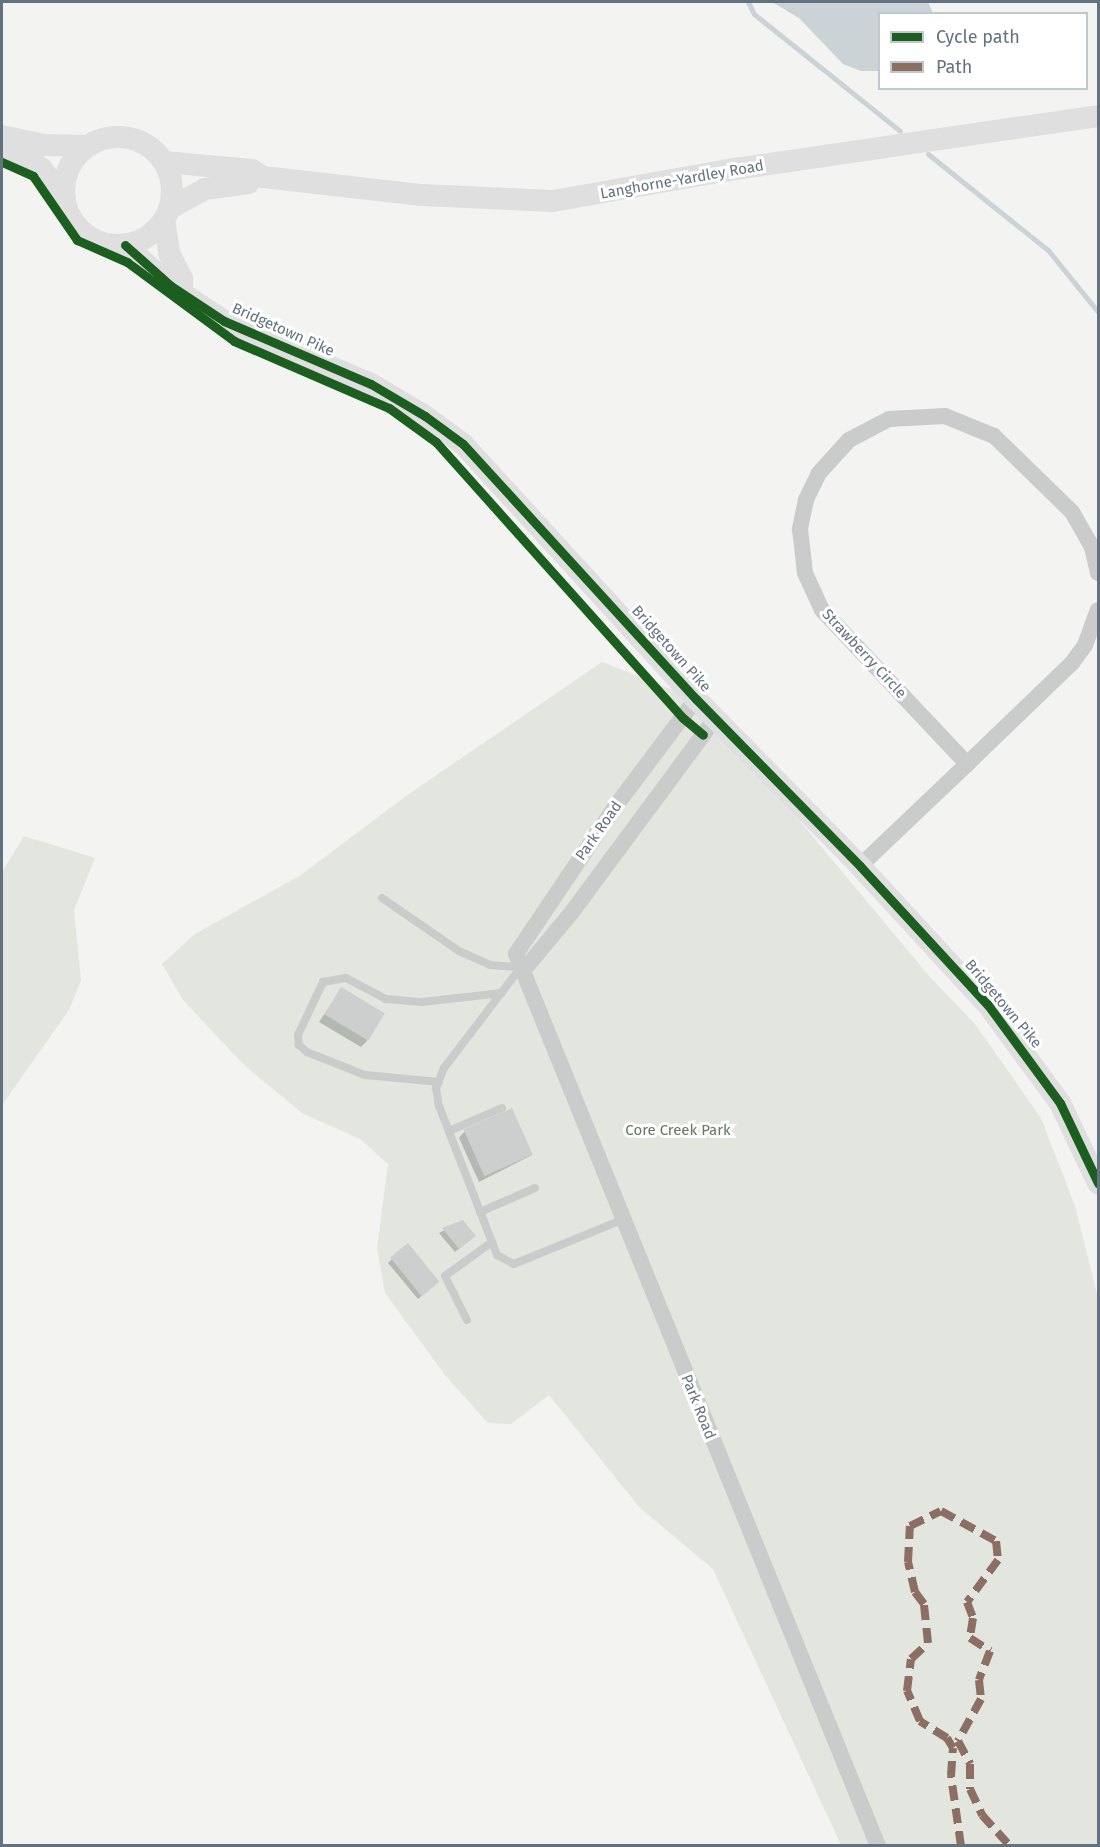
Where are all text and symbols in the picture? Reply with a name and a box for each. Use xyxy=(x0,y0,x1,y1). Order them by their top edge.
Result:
legend xyxy=(878,12,1088,90)
text: Cycle path xyxy=(936,26,1020,48)
text: Path xyxy=(936,56,972,78)
street label: Langhorne-Yardley Road xyxy=(599,157,765,203)
street label: Bridgetown Pike xyxy=(229,299,337,361)
street label: Bridgetown Pike xyxy=(628,602,714,696)
street label: Strawberry Circle xyxy=(818,606,910,702)
street label: Park Road xyxy=(572,798,626,864)
street label: Bridgetown Pike xyxy=(961,956,1045,1052)
park label: Core Creek Park xyxy=(625,1122,731,1140)
street label: Park Road xyxy=(677,1372,719,1442)

